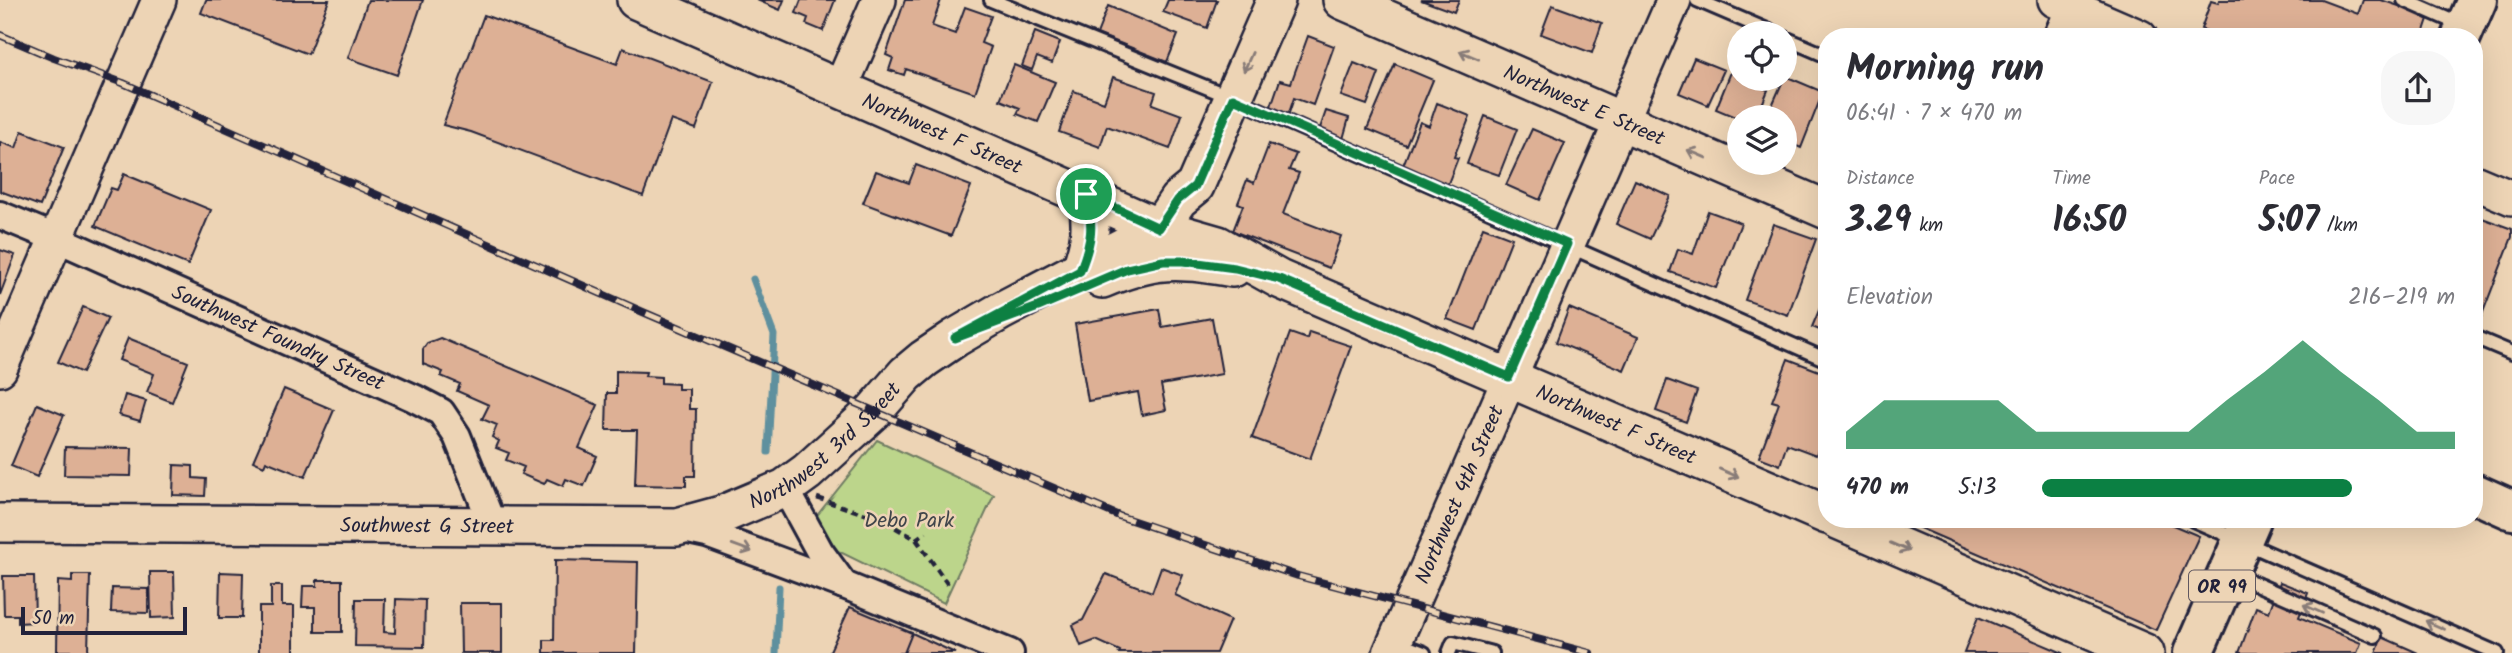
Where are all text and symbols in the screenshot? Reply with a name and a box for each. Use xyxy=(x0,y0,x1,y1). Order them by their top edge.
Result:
map controls xyxy=(1727,21,1797,175)
button: locate xyxy=(1727,21,1797,91)
text: Morning run xyxy=(1846,40,2044,100)
one-way arrow xyxy=(1458,48,1480,61)
one-way arrow xyxy=(1241,51,1254,72)
button: share xyxy=(2381,51,2455,125)
street label: Northwest E Street xyxy=(1498,57,1670,156)
street label: Northwest F Street xyxy=(856,85,1028,185)
text: 06:41 · 7 × 470 m xyxy=(1846,96,2022,132)
button: layers xyxy=(1727,105,1797,175)
one-way arrow xyxy=(1687,147,1708,160)
pin xyxy=(1056,164,1116,224)
text: Distance xyxy=(1846,164,1914,194)
text: Time xyxy=(2052,164,2091,194)
text: Pace xyxy=(2259,164,2295,194)
icon: arrive xyxy=(1067,175,1105,213)
text: 3.29 xyxy=(1846,194,1912,250)
text: 16:50 xyxy=(2052,194,2126,250)
text: 5:07 xyxy=(2259,194,2319,250)
text: km xyxy=(1912,211,1943,241)
text: /km xyxy=(2319,211,2358,241)
street label: Southwest Foundry Street xyxy=(166,277,390,401)
text: Elevation xyxy=(1846,280,1933,316)
text: 216–219 m xyxy=(2348,280,2455,316)
street label: Northwest 3rd Street xyxy=(744,375,911,519)
street label: Northwest F Street xyxy=(1530,376,1702,475)
street label: Northwest 4th Street xyxy=(1407,400,1514,590)
one-way arrow xyxy=(1718,467,1739,480)
text: 470 m xyxy=(1846,470,1909,506)
text: 5:13 xyxy=(1958,470,1996,506)
park label: Debo Park xyxy=(864,505,954,538)
street label: Southwest G Street xyxy=(340,510,515,544)
one-way arrow xyxy=(1889,541,1911,554)
one-way arrow xyxy=(730,542,752,555)
road number: OR 99 xyxy=(2189,570,2255,601)
one-way arrow xyxy=(2303,602,2324,615)
scale bar xyxy=(21,604,187,636)
text: 50 m xyxy=(32,604,74,634)
one-way arrow xyxy=(2424,618,2446,631)

